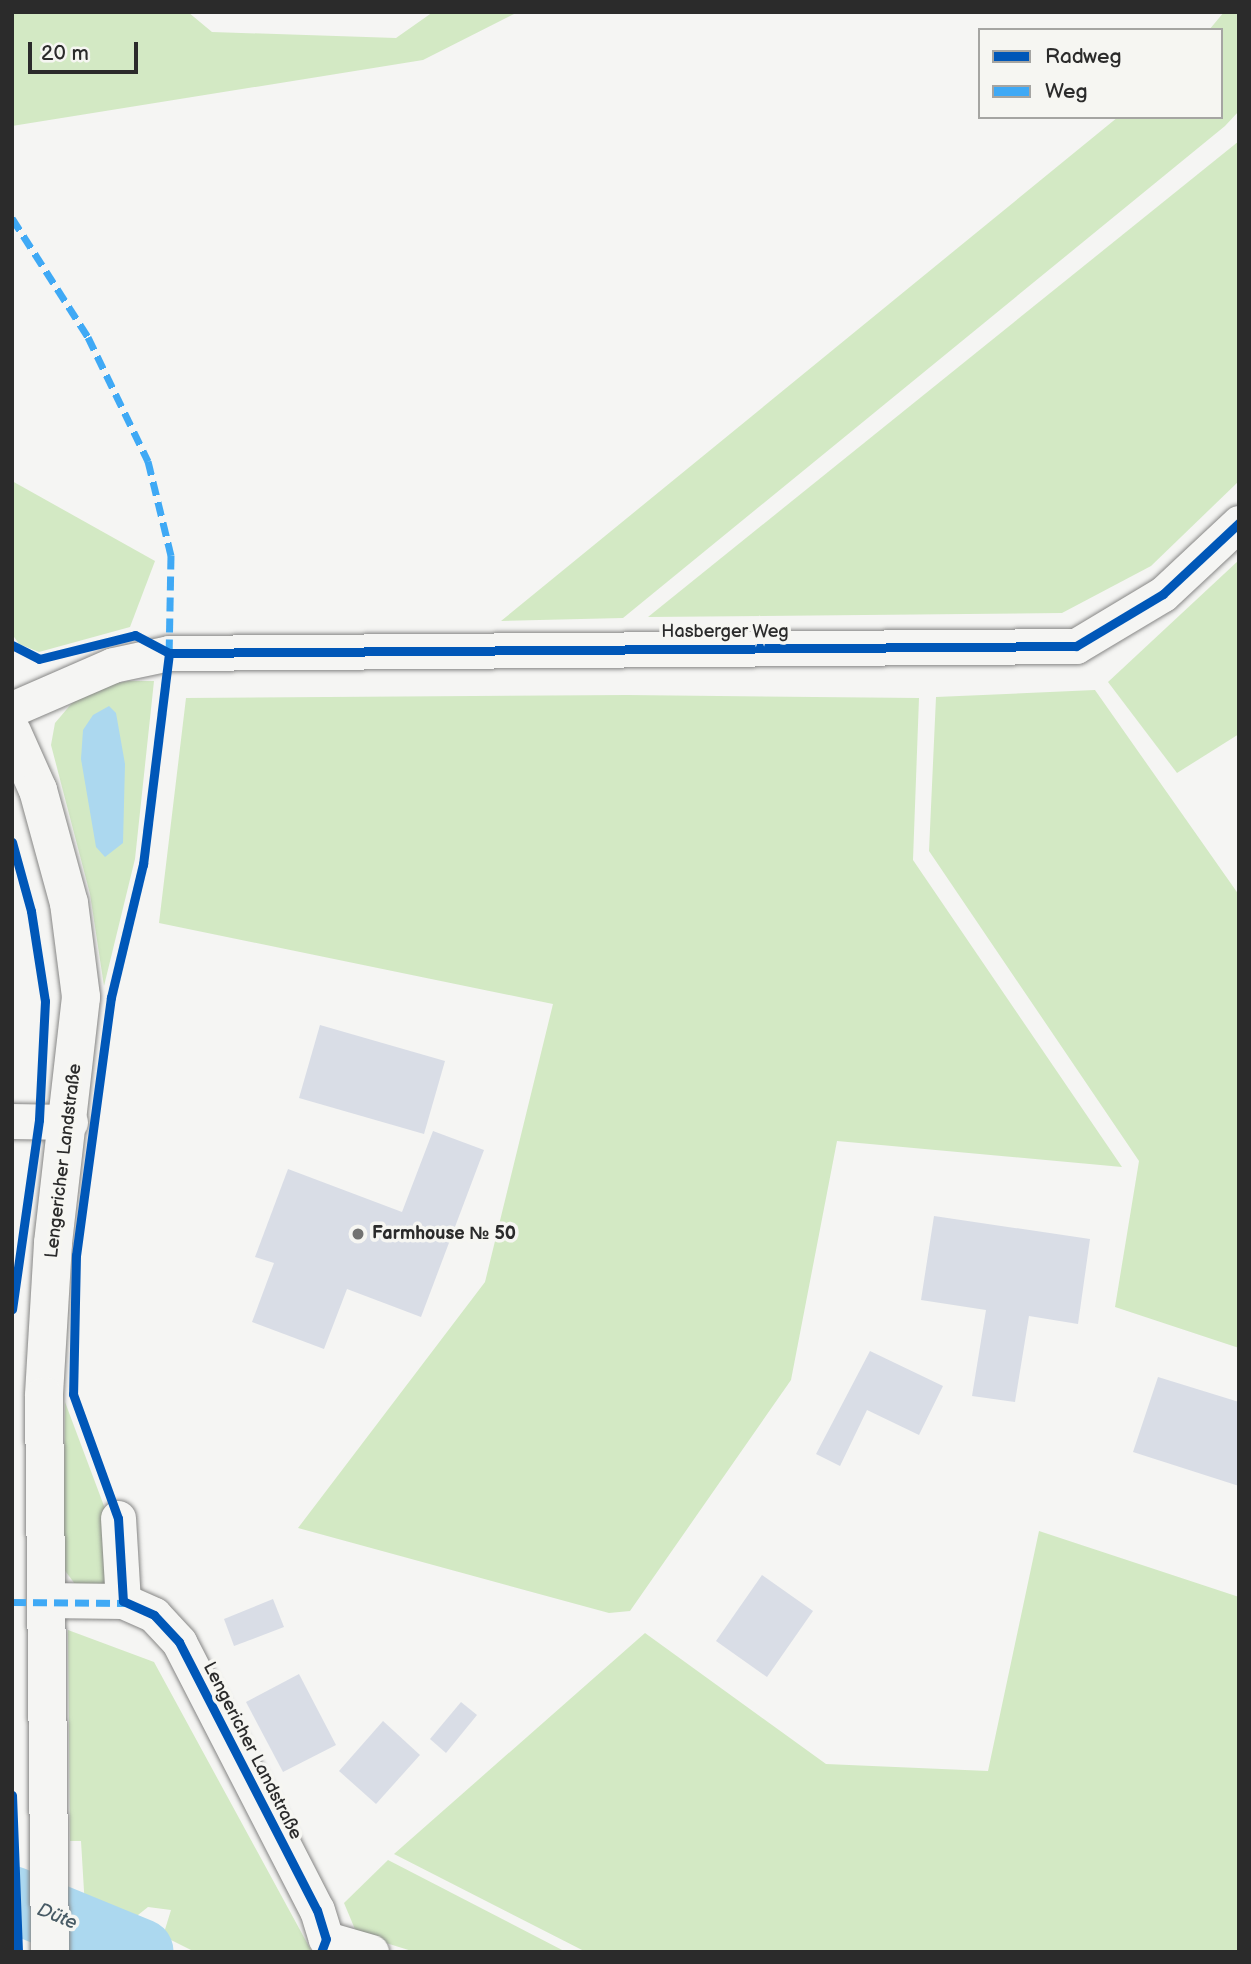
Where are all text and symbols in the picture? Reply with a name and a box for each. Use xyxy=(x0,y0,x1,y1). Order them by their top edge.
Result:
scale bar xyxy=(32,28,142,72)
legend xyxy=(978,28,1223,119)
text: 20 m xyxy=(41,41,89,66)
text: Radweg xyxy=(1045,44,1122,69)
text: Weg xyxy=(1045,79,1088,104)
street label: Hasberger Weg xyxy=(661,621,789,643)
street label: Lengericher Landstraße xyxy=(41,1062,87,1260)
place label: Farmhouse № 50 xyxy=(372,1223,516,1245)
marker: Farmhouse № 50 xyxy=(350,1226,366,1242)
street label: Lengericher Landstraße xyxy=(198,1659,306,1843)
water label: Düte xyxy=(34,1899,80,1935)

